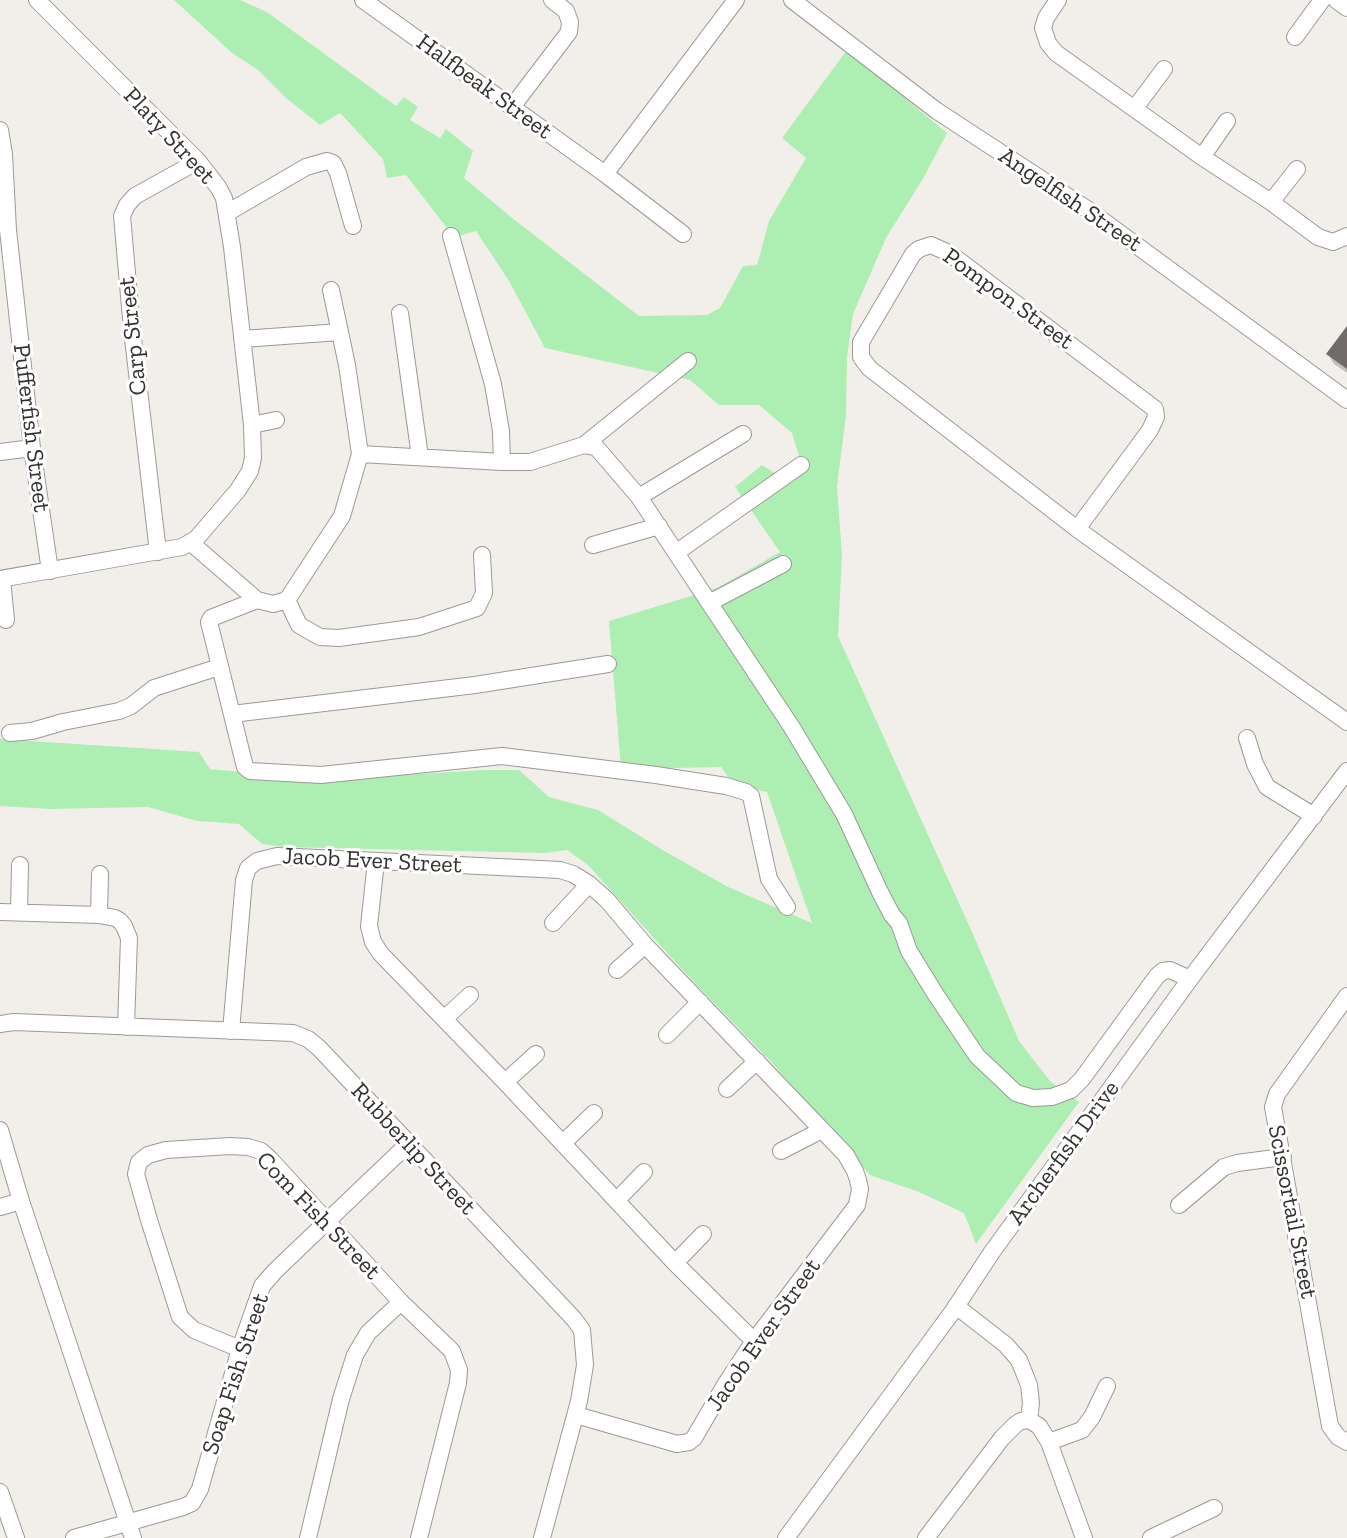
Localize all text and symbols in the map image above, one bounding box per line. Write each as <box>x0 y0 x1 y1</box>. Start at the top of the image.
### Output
street label: Halfbeak Street <box>411 28 557 146</box>
street label: Platy Street <box>117 82 221 190</box>
street label: Angelfish Street <box>993 142 1147 258</box>
street label: Pompon Street <box>937 242 1079 356</box>
street label: Carp Street <box>112 275 154 397</box>
street label: Pufferfish Street <box>6 342 56 514</box>
street label: Jacob Ever Street <box>282 842 462 880</box>
street label: Archerfish Drive <box>1002 1075 1126 1231</box>
street label: Rubberlip Street <box>344 1077 482 1221</box>
street label: Scissortail Street <box>1261 1123 1323 1301</box>
street label: Com Fish Street <box>250 1146 386 1286</box>
street label: Jacob Ever Street <box>701 1253 827 1417</box>
street label: Soap Fish Street <box>196 1290 276 1458</box>

